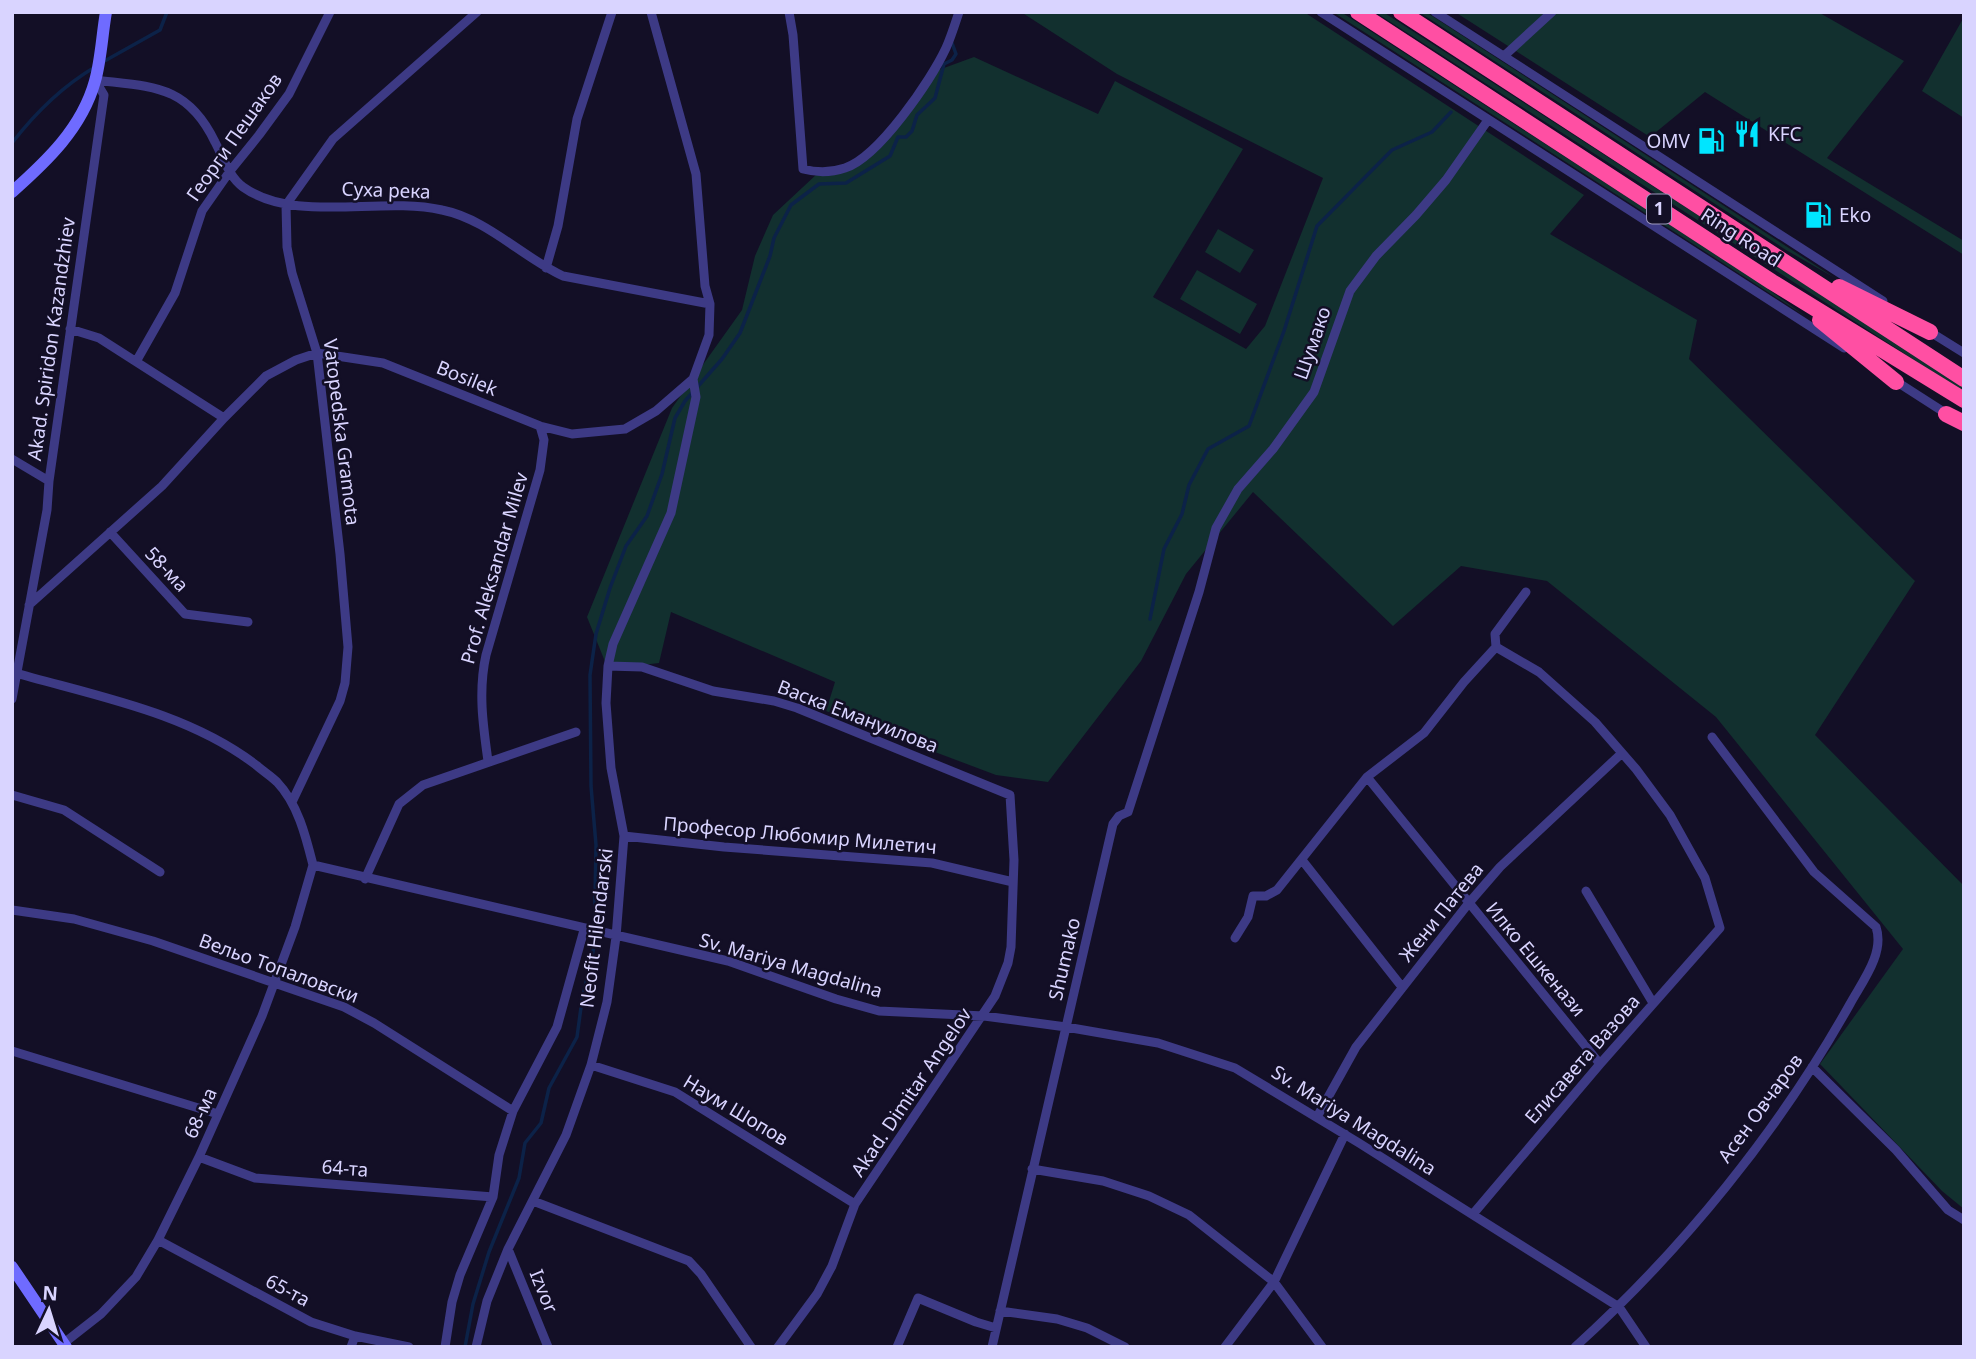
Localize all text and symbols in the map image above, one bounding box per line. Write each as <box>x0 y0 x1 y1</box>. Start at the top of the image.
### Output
street label: Георги Пешаков <box>180 68 288 206</box>
restaurant icon: KFC <box>1732 119 1762 149</box>
place label: KFC <box>1768 121 1802 147</box>
fuel station icon: OMV <box>1696 126 1726 156</box>
place label: OMV <box>1647 128 1691 154</box>
street label: Суха река <box>341 175 431 205</box>
road number: 1 <box>1647 194 1671 224</box>
fuel station icon: Eko <box>1803 200 1833 230</box>
street label: Ring Road <box>1696 201 1786 273</box>
place label: Eko <box>1839 202 1871 228</box>
street label: Akad. Spiridon Kazandzhiev <box>21 215 81 462</box>
street label: Шумако <box>1287 303 1337 383</box>
street label: Vatopedska Gramota <box>318 337 366 527</box>
street label: Bosilek <box>433 354 501 402</box>
street label: Prof. Aleksandar Milev <box>454 469 534 667</box>
street label: 58-ма <box>139 541 195 597</box>
street label: Васка Емануилова <box>774 673 942 759</box>
street label: Професор Любомир Милетич <box>662 810 938 860</box>
street label: Neofit Hilendarski <box>573 847 619 1009</box>
street label: Жени Патева <box>1393 857 1489 967</box>
street label: Илко Ешкенази <box>1480 896 1592 1022</box>
street label: Shumako <box>1042 915 1086 1003</box>
street label: Sv. Mariya Magdalina <box>696 926 886 1004</box>
street label: Вельо Топаловски <box>196 927 362 1009</box>
street label: Елисавета Вазова <box>1519 989 1645 1129</box>
street label: Akad. Dimitar Angelov <box>845 1002 977 1181</box>
street label: Асен Овчаров <box>1712 1048 1808 1168</box>
street label: Sv. Mariya Magdalina <box>1267 1059 1441 1181</box>
street label: Наум Шопов <box>679 1068 793 1152</box>
street label: 68-ма <box>177 1083 223 1143</box>
street label: 64-та <box>321 1153 369 1183</box>
street label: Izvor <box>524 1266 564 1317</box>
street label: 65-та <box>261 1268 315 1312</box>
north arrow <box>14 1275 84 1345</box>
text: N <box>42 1280 59 1307</box>

